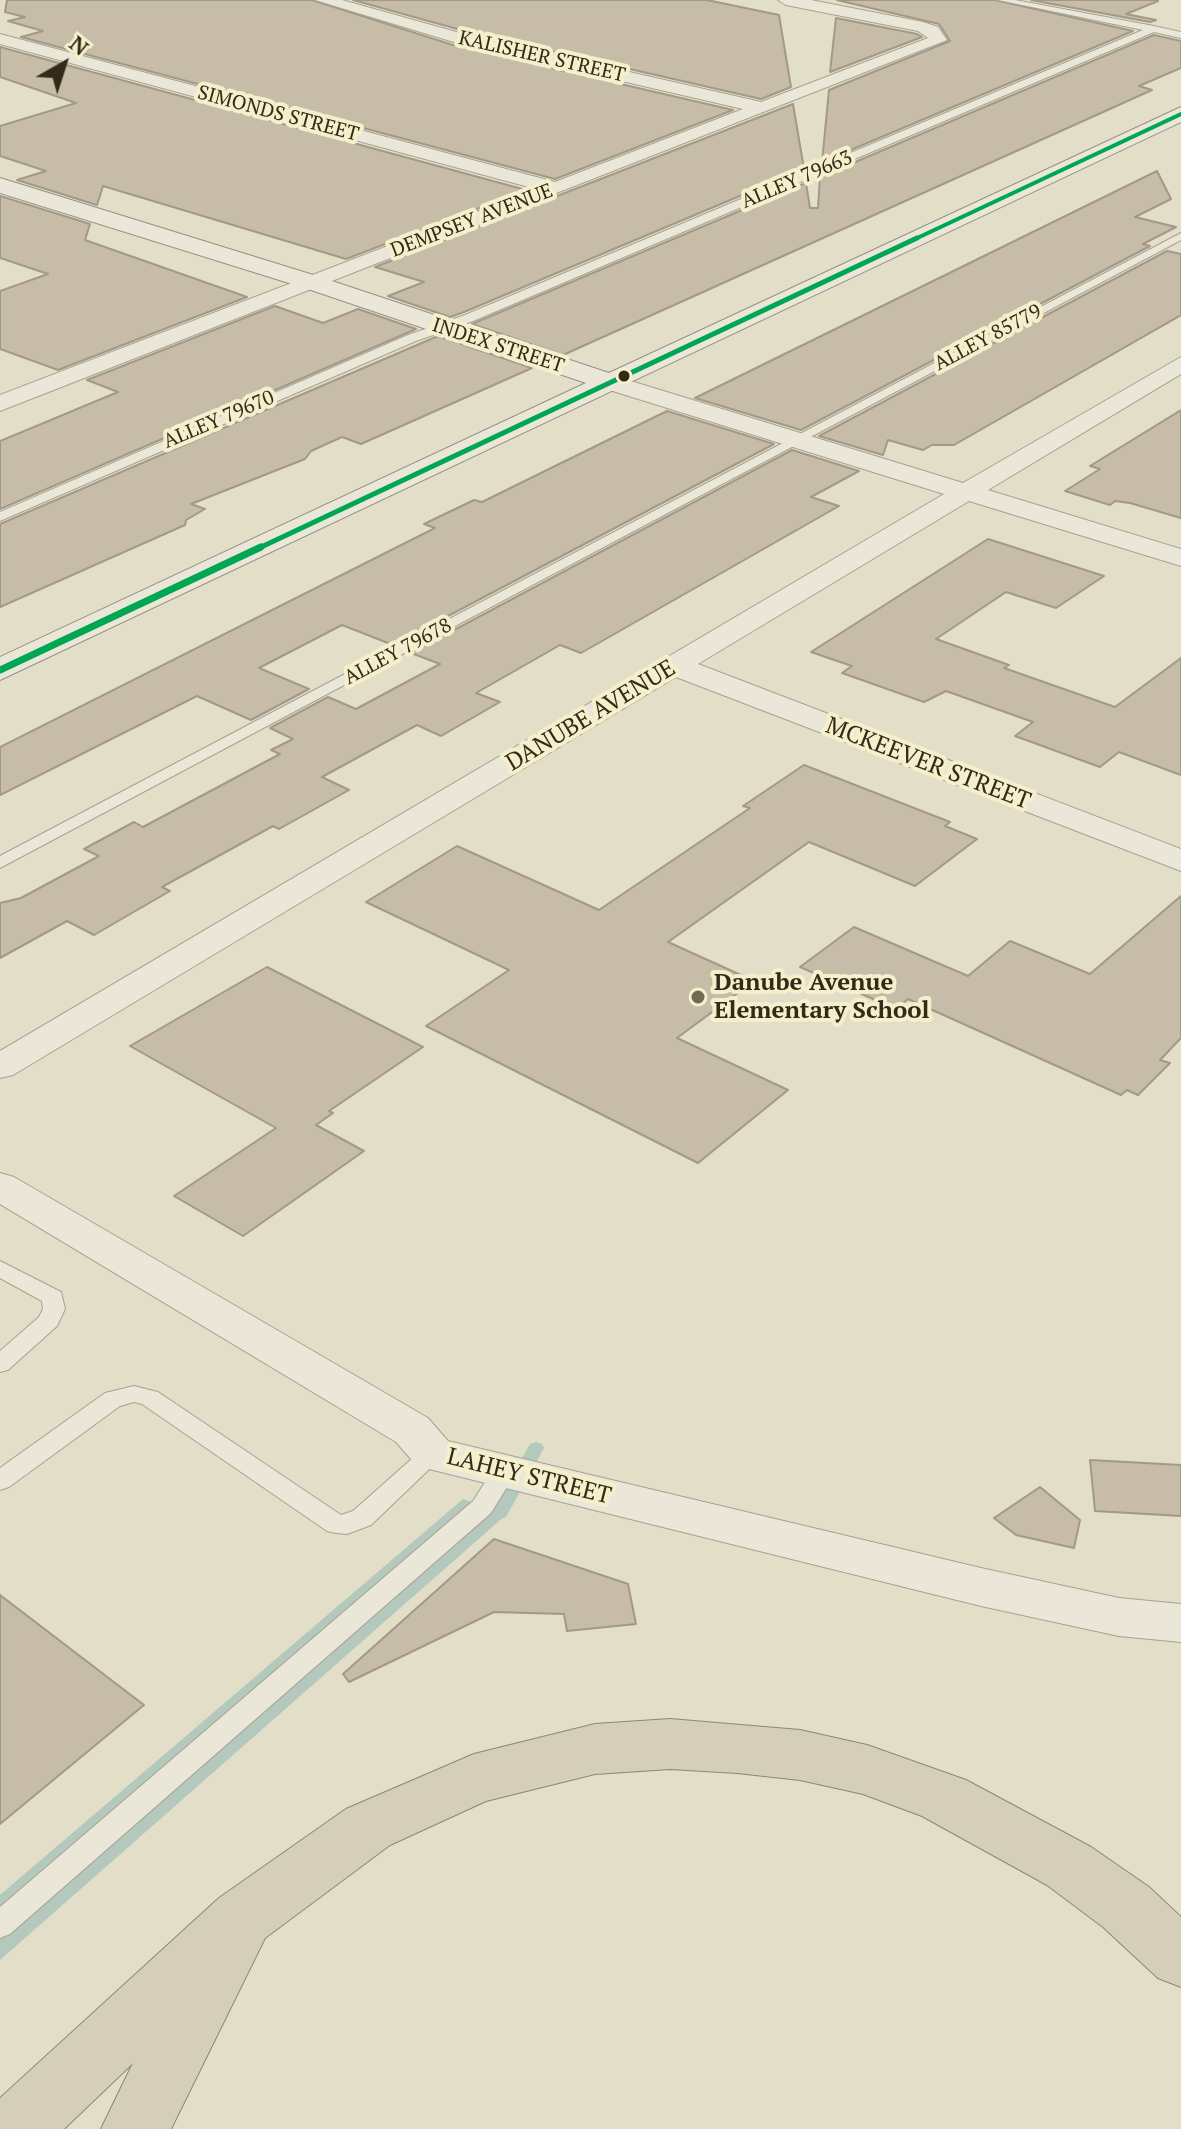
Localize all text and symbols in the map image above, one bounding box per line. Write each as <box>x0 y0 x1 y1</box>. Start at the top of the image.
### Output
north arrow <box>24 24 104 104</box>
street label: KALISHER STREET <box>456 26 628 88</box>
text: N <box>64 28 95 61</box>
street label: SIMONDS STREET <box>195 81 361 147</box>
street label: ALLEY 79663 <box>738 146 856 214</box>
street label: DEMPSEY AVENUE <box>388 179 556 263</box>
street label: ALLEY 85779 <box>930 300 1046 376</box>
street label: INDEX STREET <box>429 313 567 379</box>
unlabelled marker <box>616 368 632 384</box>
street label: ALLEY 79670 <box>160 386 278 454</box>
street label: ALLEY 79678 <box>340 614 456 690</box>
street label: DANUBE AVENUE <box>501 654 681 778</box>
street label: MCKEEVER STREET <box>822 712 1034 816</box>
place label: Danube Avenue Elementary School <box>714 969 929 1025</box>
marker: Danube Avenue Elementary School <box>689 988 707 1006</box>
street label: LAHEY STREET <box>444 1443 614 1511</box>

